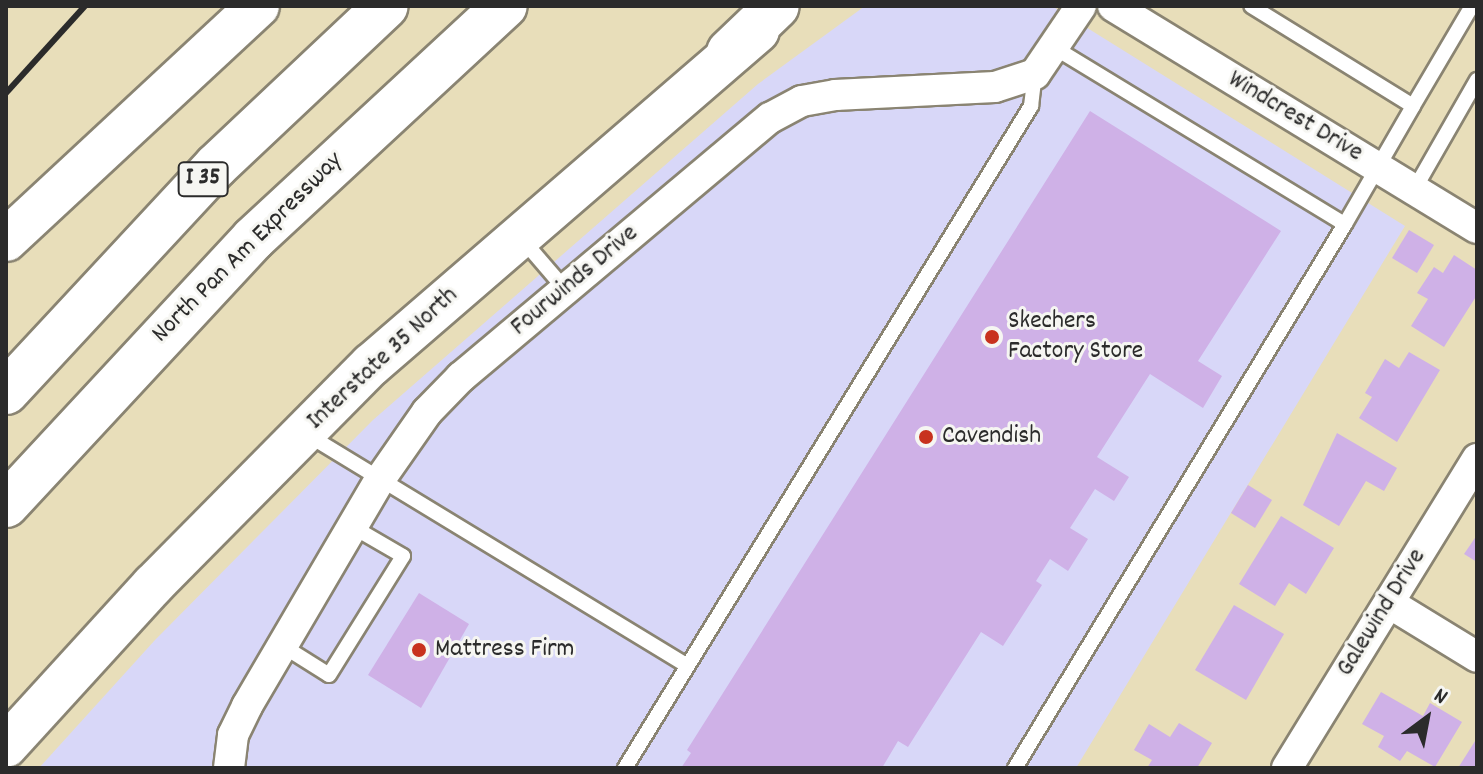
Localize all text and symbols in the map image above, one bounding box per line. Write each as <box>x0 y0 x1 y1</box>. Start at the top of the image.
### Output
street label: Windcrest Drive <box>1222 64 1368 170</box>
street label: North Pan Am Expressway <box>146 146 350 350</box>
road number: I 35 <box>177 159 229 199</box>
street label: Fourwinds Drive <box>505 219 645 343</box>
street label: Interstate 35 North <box>301 281 465 437</box>
place label: Skechers Factory Store <box>1008 306 1143 368</box>
marker: Skechers Factory Store <box>983 328 1001 346</box>
place label: Cavendish <box>942 421 1041 453</box>
marker: Cavendish <box>917 428 935 446</box>
street label: Galewind Drive <box>1330 543 1434 683</box>
place label: Mattress Firm <box>435 634 574 666</box>
marker: Mattress Firm <box>410 641 428 659</box>
north arrow <box>1387 678 1467 758</box>
text: N <box>1427 681 1453 713</box>

